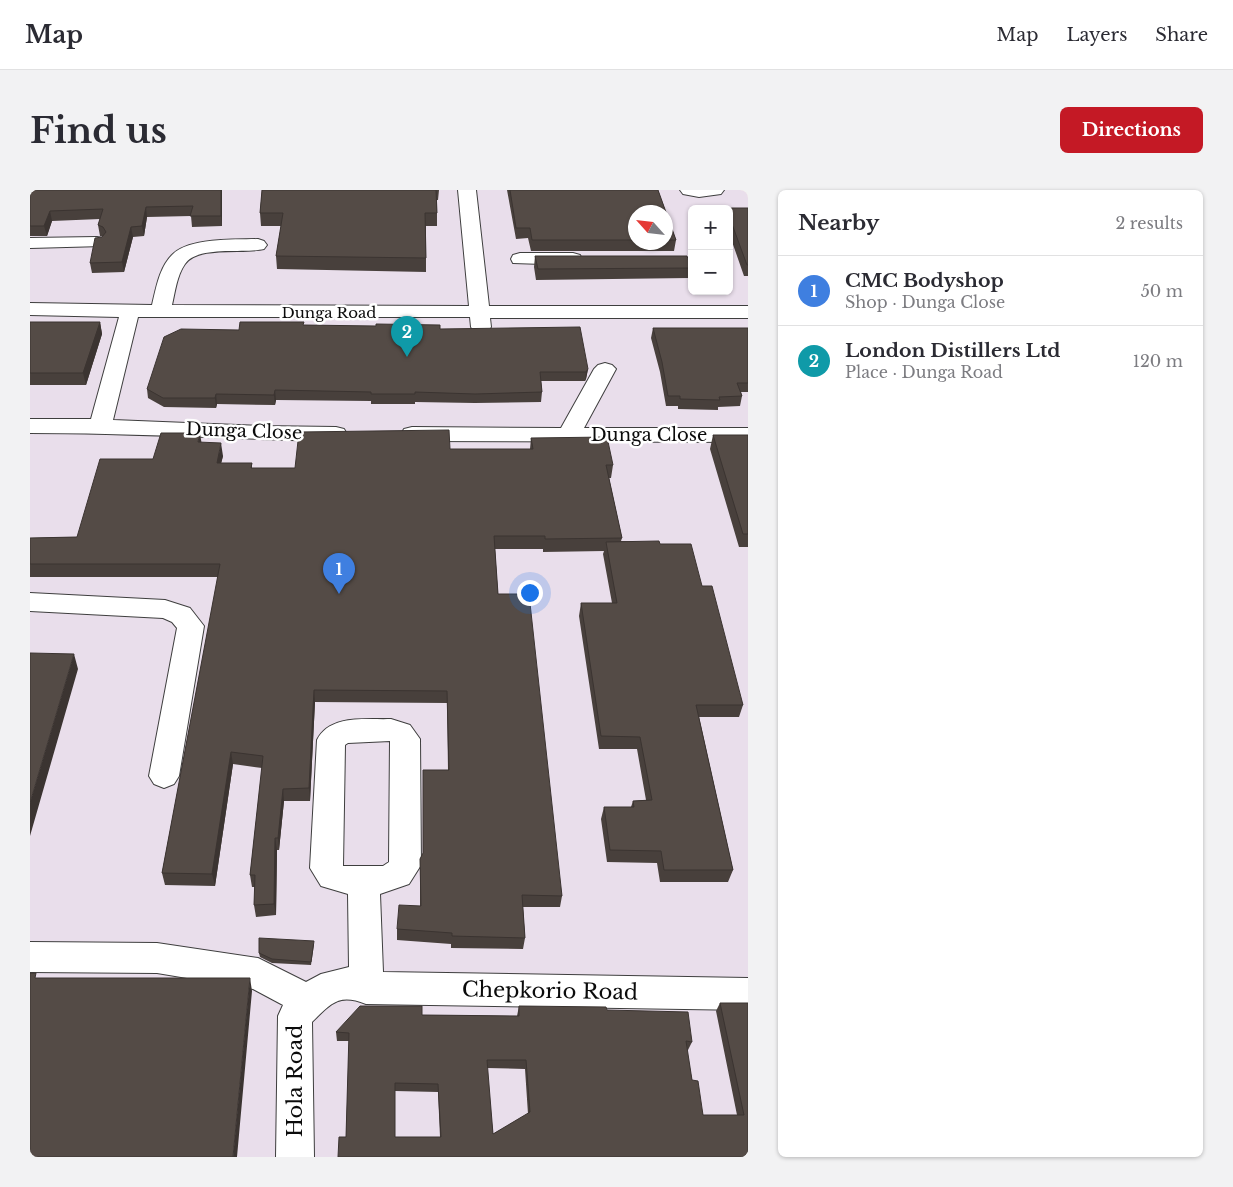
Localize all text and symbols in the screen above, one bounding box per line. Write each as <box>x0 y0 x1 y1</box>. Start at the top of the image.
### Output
text: Map <box>25 20 83 49</box>
text: Map <box>997 24 1038 46</box>
text: Layers <box>1066 24 1127 46</box>
text: Share <box>1155 24 1208 46</box>
button: Directions <box>1060 107 1203 153</box>
text: Find us <box>30 109 167 152</box>
north arrow <box>628 205 673 250</box>
map controls <box>688 205 733 295</box>
button: + <box>688 205 733 250</box>
text: Nearby <box>798 210 879 236</box>
text: 2 results <box>1115 213 1183 233</box>
button: − <box>688 250 733 295</box>
text: CMC Bodyshop <box>845 269 1004 292</box>
text: 1 <box>811 281 817 301</box>
text: 50 m <box>1141 281 1183 301</box>
text: Shop · Dunga Close <box>845 292 1005 312</box>
street label: Dunga Road <box>282 303 377 322</box>
pin: 2 <box>391 316 423 357</box>
text: London Distillers Ltd <box>845 339 1060 362</box>
text: 2 <box>809 351 819 371</box>
text: 120 m <box>1133 351 1183 371</box>
text: Place · Dunga Road <box>845 362 1003 382</box>
street label: Dunga Close <box>185 418 303 444</box>
street label: Dunga Close <box>591 424 707 446</box>
pin: 1 <box>323 553 355 594</box>
your location <box>517 580 543 606</box>
street label: Chepkorio Road <box>462 976 638 1006</box>
street label: Hola Road <box>282 1025 308 1137</box>

